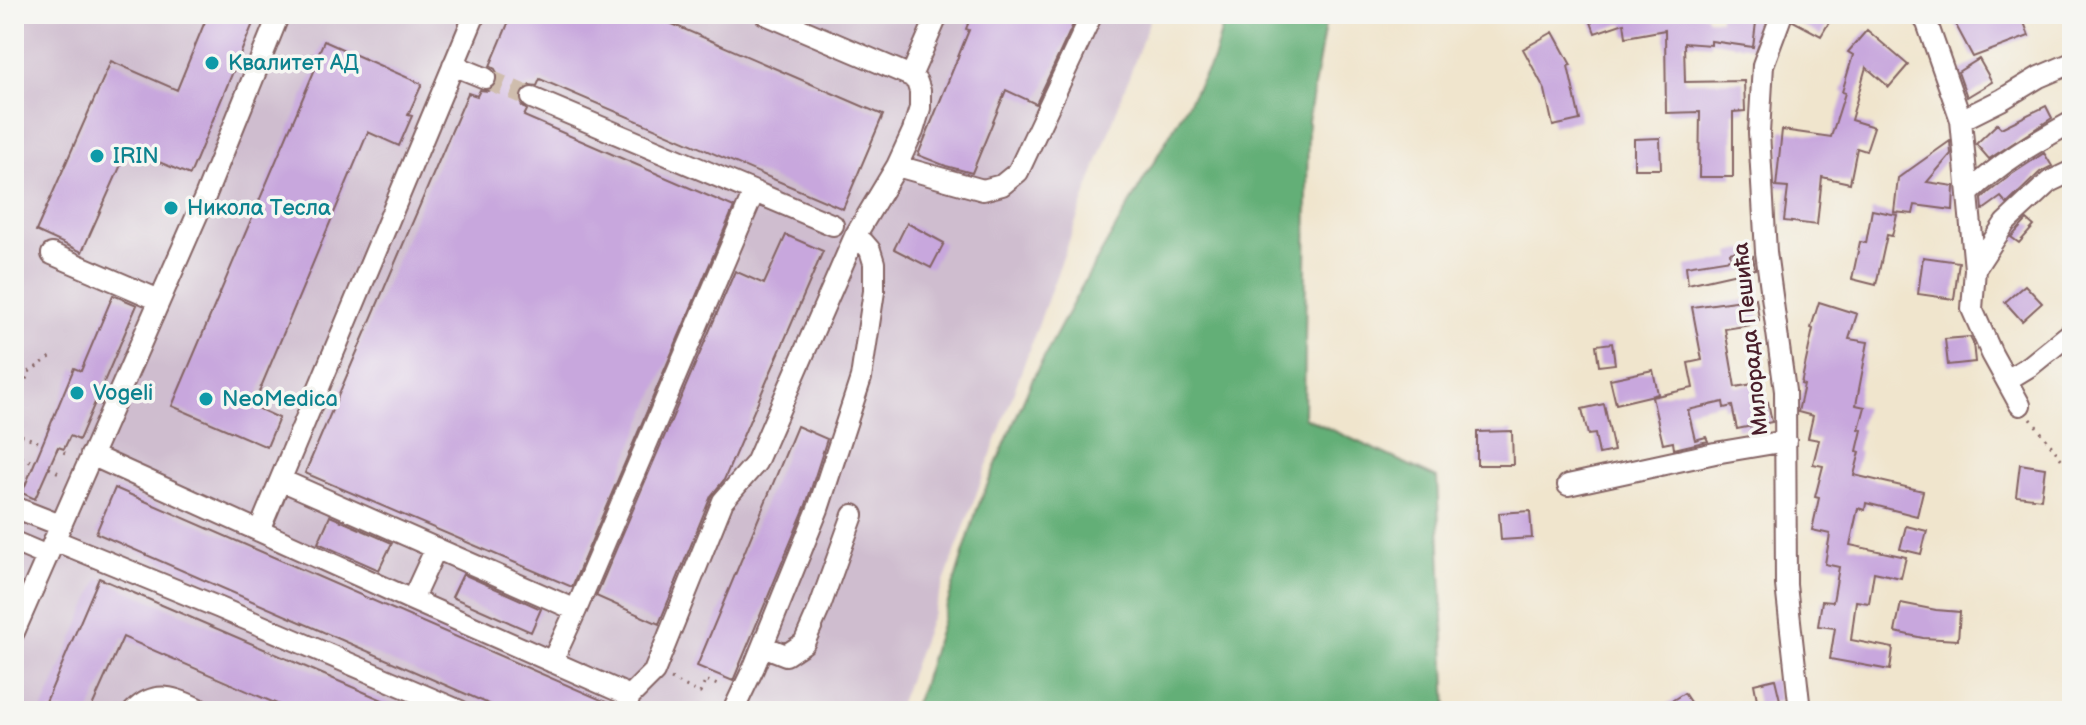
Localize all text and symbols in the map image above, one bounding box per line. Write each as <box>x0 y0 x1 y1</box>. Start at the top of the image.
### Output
place label: Квалитет АД <box>228 50 359 77</box>
marker: Квалитет АД <box>203 54 221 72</box>
place label: IRIN <box>113 143 159 170</box>
marker: IRIN <box>88 147 106 165</box>
place label: Никола Тесла <box>187 195 331 222</box>
marker: Никола Тесла <box>162 199 180 217</box>
street label: Милорада Пешића <box>1727 241 1775 437</box>
place label: Vogeli <box>93 380 153 407</box>
marker: Vogeli <box>68 384 86 402</box>
place label: NeoMedica <box>222 386 338 413</box>
marker: NeoMedica <box>197 390 215 408</box>

